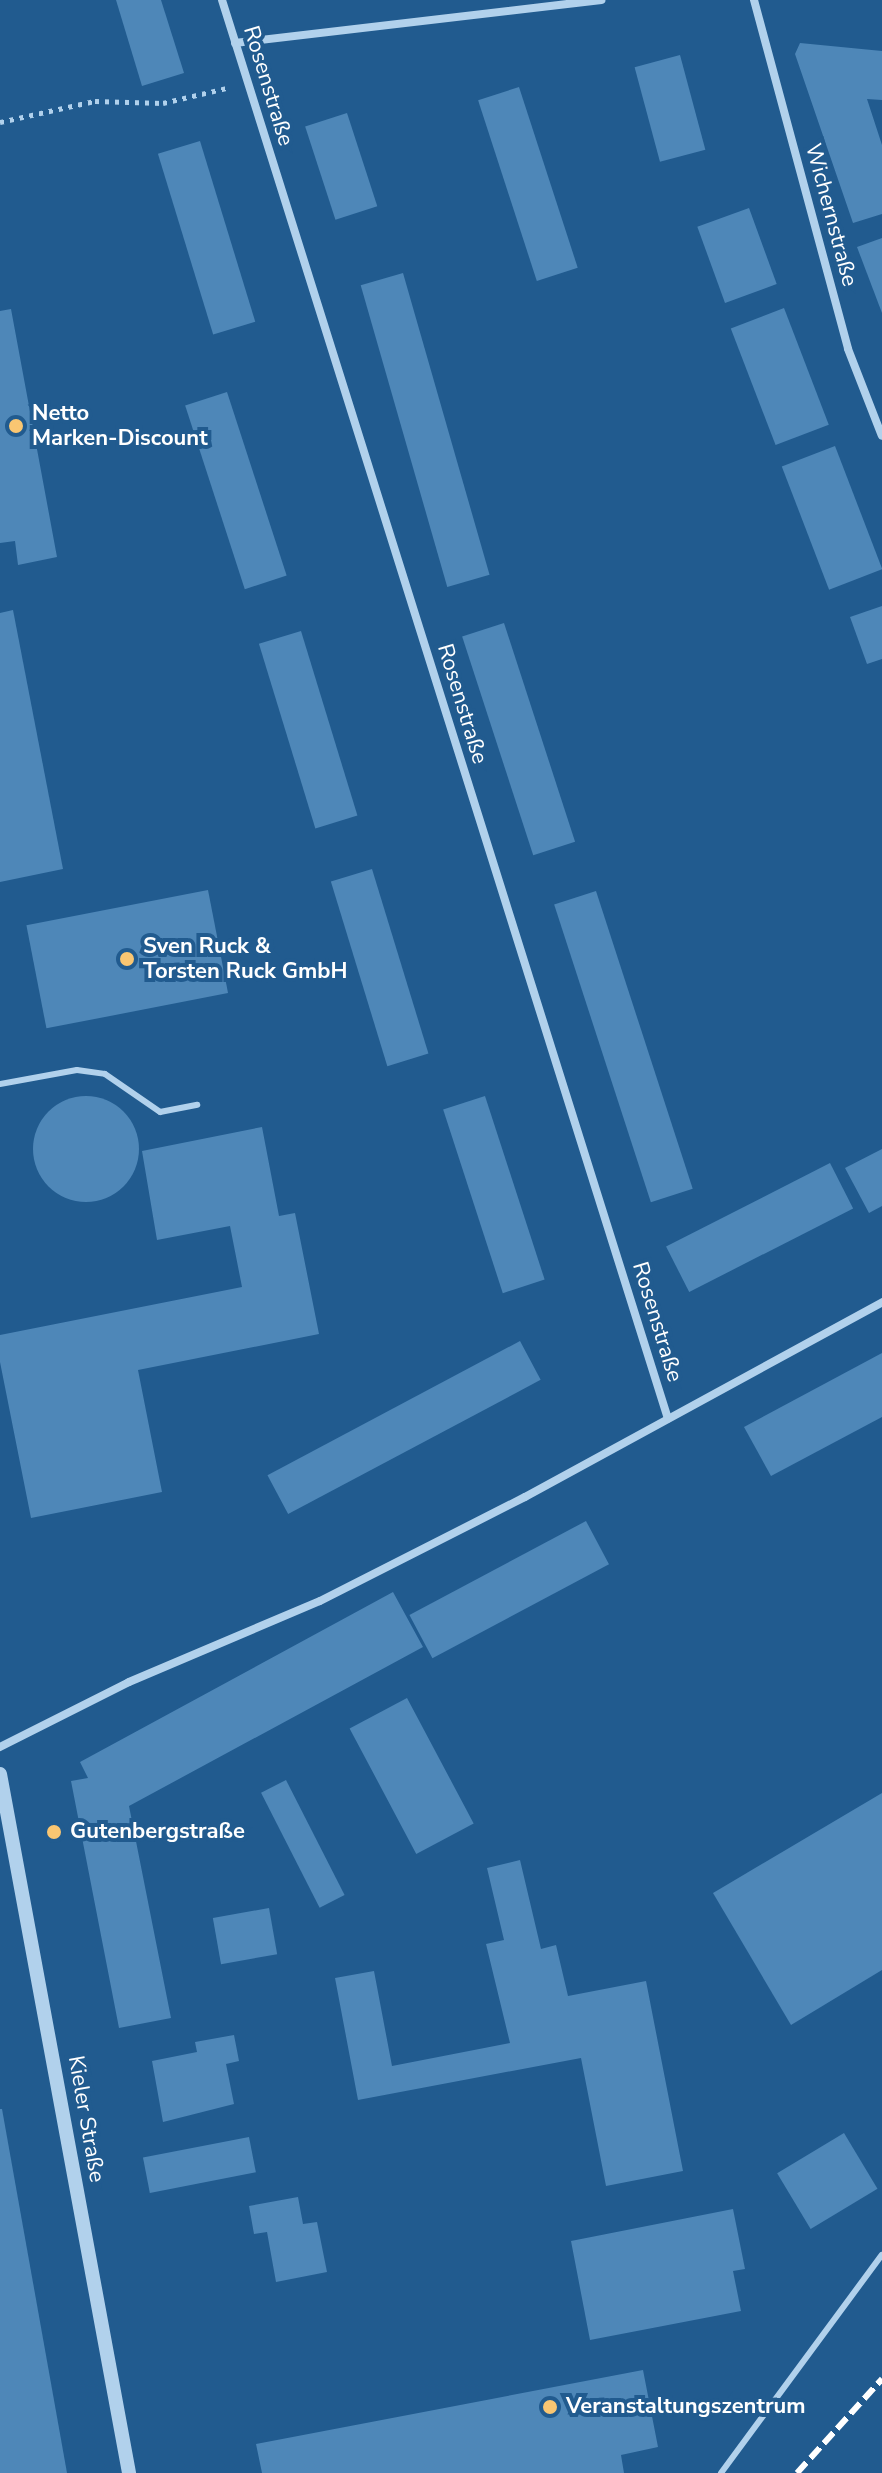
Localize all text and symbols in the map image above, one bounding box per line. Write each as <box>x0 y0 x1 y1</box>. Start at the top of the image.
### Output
street label: Rosenstraße <box>237 23 299 149</box>
street label: Wichernstraße <box>799 141 863 289</box>
place label: Netto Marken-Discount <box>32 400 208 452</box>
marker: Netto Marken-Discount <box>7 417 25 435</box>
street label: Rosenstraße <box>431 641 493 767</box>
place label: Sven Ruck & Torsten Ruck GmbH <box>143 933 347 984</box>
marker: Sven Ruck & Torsten Ruck GmbH <box>118 950 136 968</box>
street label: Rosenstraße <box>626 1259 688 1385</box>
place label: Gutenbergstraße <box>70 1819 245 1845</box>
marker: Gutenbergstraße <box>45 1823 63 1841</box>
street label: Kieler Straße <box>62 2054 110 2184</box>
place label: Veranstaltungszentrum <box>566 2394 806 2420</box>
marker: Veranstaltungszentrum <box>541 2398 559 2416</box>

